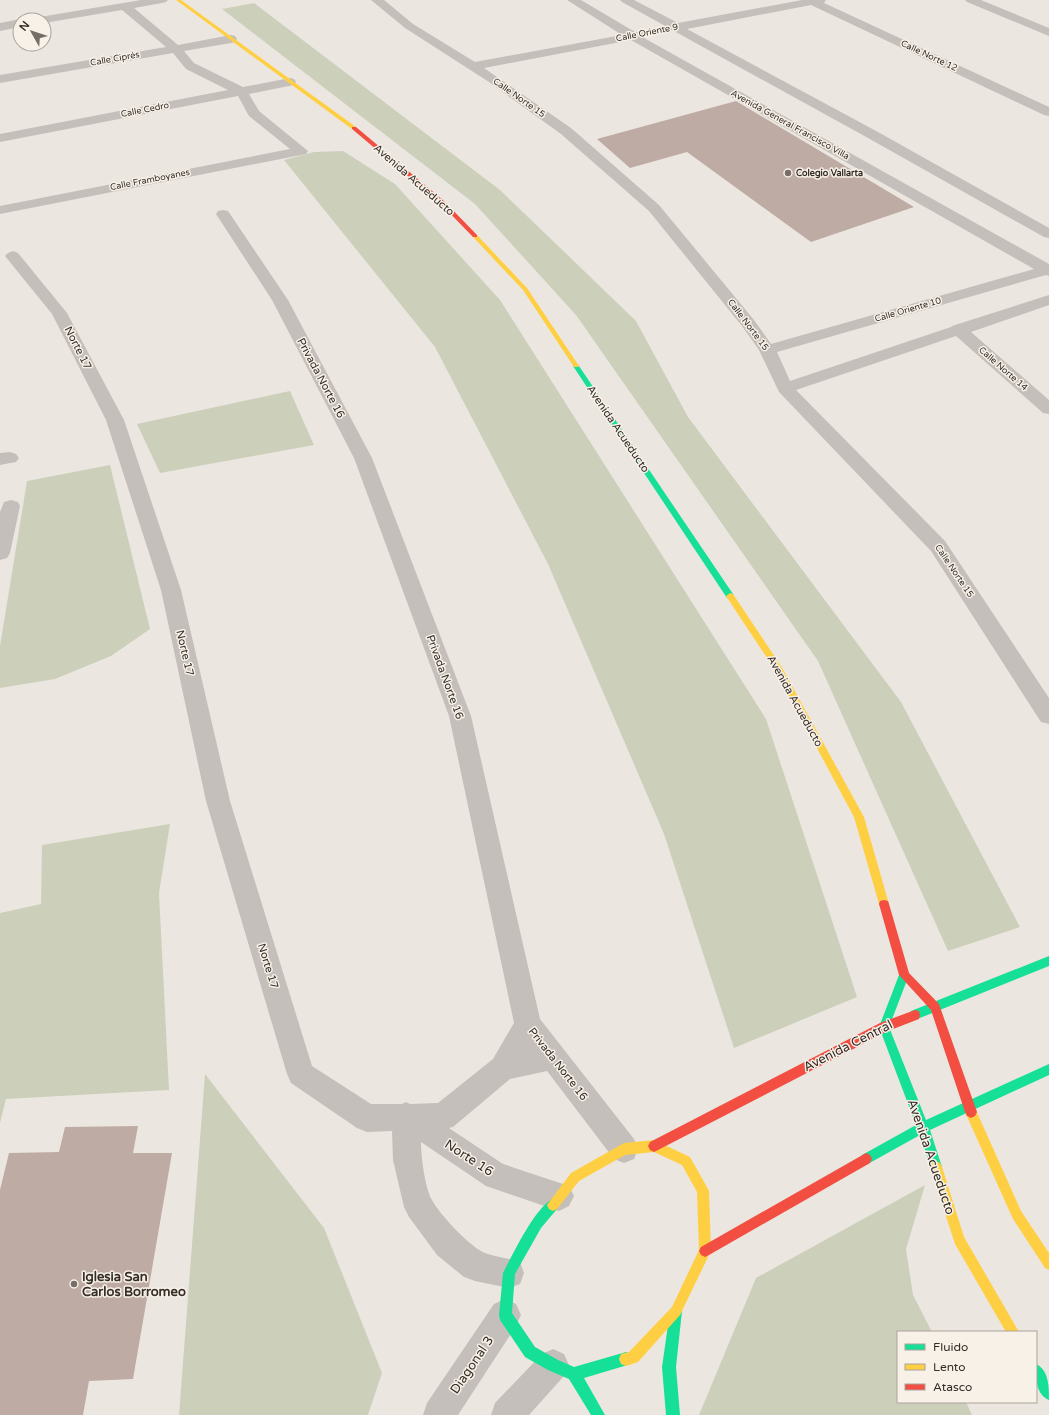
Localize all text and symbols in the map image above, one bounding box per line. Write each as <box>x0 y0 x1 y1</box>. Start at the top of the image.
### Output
north arrow <box>12 12 52 52</box>
text: N <box>17 18 32 34</box>
street label: Calle Oriente 9 <box>615 22 679 44</box>
street label: Calle Norte 12 <box>899 38 959 74</box>
street label: Calle Ciprés <box>89 49 141 69</box>
street label: Calle Norte 15 <box>491 76 548 120</box>
street label: Avenida General Francisco Villa <box>729 88 851 162</box>
street label: Calle Cedro <box>120 100 171 120</box>
street label: Avenida Acueducto <box>371 142 457 219</box>
street label: Calle Framboyanes <box>109 167 191 193</box>
marker: Colegio Vallarta <box>783 168 793 178</box>
place label: Colegio Vallarta <box>796 168 863 179</box>
street label: Calle Oriente 10 <box>873 295 943 325</box>
street label: Calle Norte 15 <box>725 297 771 353</box>
street label: Norte 17 <box>62 324 94 372</box>
street label: Privada Norte 16 <box>294 336 348 420</box>
street label: Calle Norte 14 <box>976 345 1030 394</box>
street label: Avenida Acueducto <box>584 383 652 475</box>
street label: Calle Norte 15 <box>932 542 976 600</box>
street label: Norte 17 <box>173 629 197 677</box>
street label: Privada Norte 16 <box>424 633 466 721</box>
street label: Avenida Acueducto <box>764 653 826 749</box>
street label: Norte 17 <box>255 942 281 990</box>
street label: Avenida Central <box>801 1017 895 1075</box>
street label: Privada Norte 16 <box>526 1025 591 1103</box>
street label: Avenida Acueducto <box>904 1097 958 1217</box>
street label: Norte 16 <box>442 1136 496 1180</box>
place label: Iglesia San Carlos Borromeo <box>82 1269 186 1300</box>
marker: Iglesia San Carlos Borromeo <box>69 1279 79 1289</box>
legend <box>897 1331 1037 1403</box>
street label: Diagonal 3 <box>447 1333 497 1397</box>
text: Fluido <box>933 1340 968 1354</box>
text: Lento <box>933 1360 966 1374</box>
text: Atasco <box>933 1380 972 1394</box>

